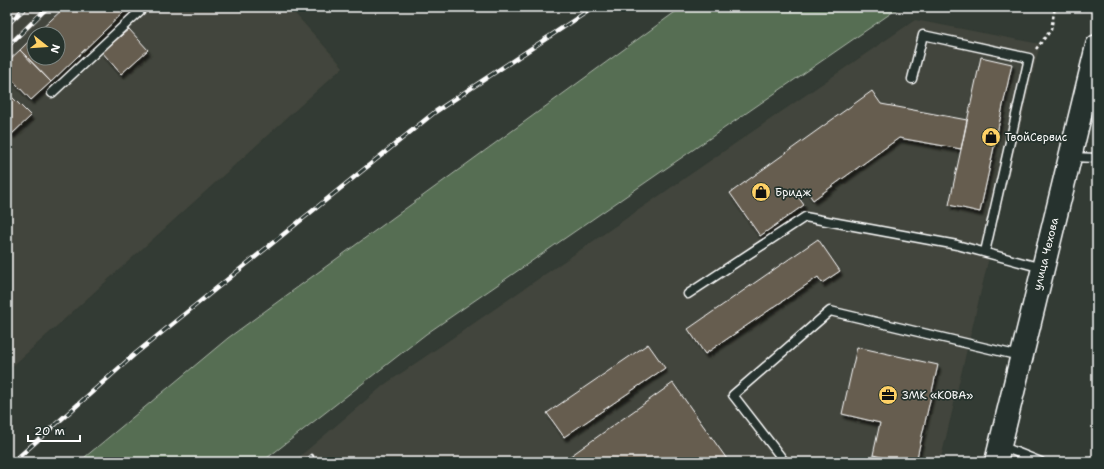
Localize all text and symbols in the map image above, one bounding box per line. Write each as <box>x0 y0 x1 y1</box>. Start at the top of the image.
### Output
north arrow <box>26 26 66 66</box>
text: N <box>47 42 64 55</box>
shop icon: ТвойСервис <box>980 126 1002 148</box>
place label: ТвойСервис <box>1005 130 1068 145</box>
shop icon: Бридж <box>750 181 772 203</box>
place label: Бридж <box>775 185 812 200</box>
street label: улица Чехова <box>1030 216 1062 292</box>
office icon: ЗМК «КОВА» <box>877 384 899 406</box>
place label: ЗМК «КОВА» <box>902 388 973 403</box>
scale bar <box>28 417 80 443</box>
text: 20 m <box>34 423 65 439</box>

